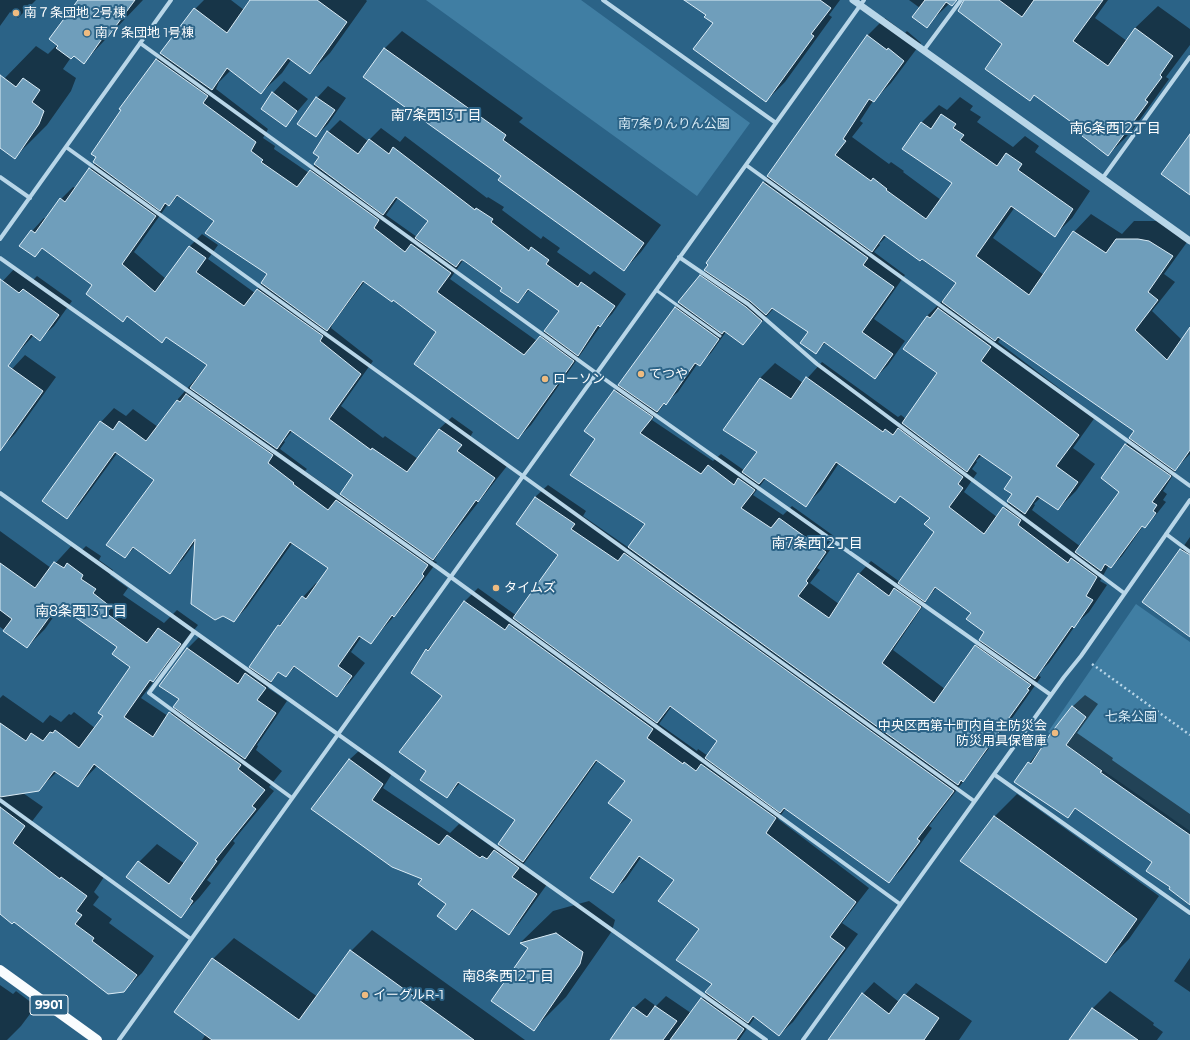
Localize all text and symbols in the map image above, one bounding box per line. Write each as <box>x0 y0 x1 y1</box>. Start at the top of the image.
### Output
place label: 南７条団地 2号棟 <box>24 5 126 21</box>
marker: 南７条団地 2号棟 <box>11 8 21 18</box>
place label: 南７条団地 1号棟 <box>95 25 194 41</box>
marker: 南７条団地 1号棟 <box>82 28 92 38</box>
district label: 南7条西13丁目 <box>390 108 482 124</box>
park label: 南7条りんりん公園 <box>618 116 730 132</box>
district label: 南6条西12丁目 <box>1069 121 1161 137</box>
place label: てつや <box>649 366 688 382</box>
marker: てつや <box>636 369 646 379</box>
place label: ローソン <box>553 371 605 387</box>
marker: ローソン <box>540 374 550 384</box>
district label: 南7条西12丁目 <box>771 536 863 552</box>
place label: タイムズ <box>504 580 556 596</box>
marker: タイムズ <box>491 583 501 593</box>
district label: 南8条西13丁目 <box>35 604 127 620</box>
park label: 七条公園 <box>1105 709 1157 725</box>
place label: 中央区西第十町内自主防災会 防災用具保管庫 <box>878 718 1047 749</box>
marker: 中央区西第十町内自主防災会 防災用具保管庫 <box>1050 728 1060 738</box>
district label: 南8条西12丁目 <box>462 969 554 985</box>
place label: イーグルR-1 <box>373 987 444 1003</box>
marker: イーグルR-1 <box>360 990 370 1000</box>
road number: 9901 <box>30 995 68 1015</box>

